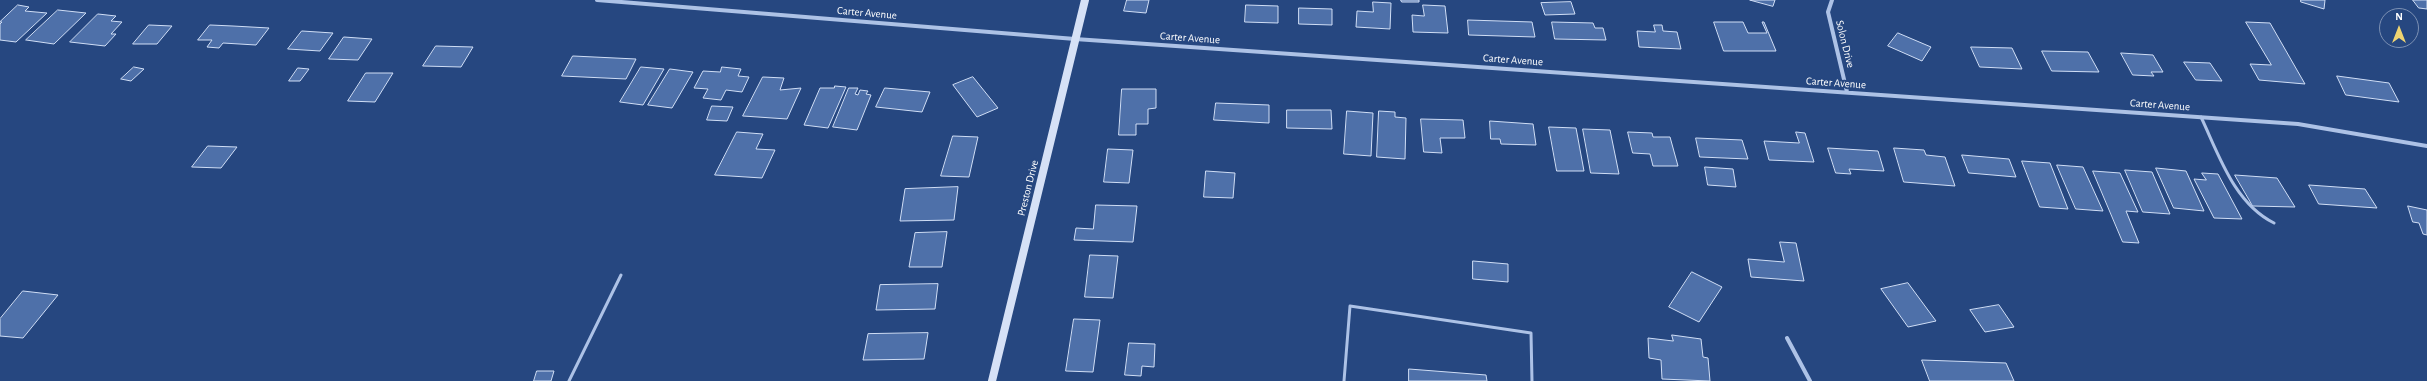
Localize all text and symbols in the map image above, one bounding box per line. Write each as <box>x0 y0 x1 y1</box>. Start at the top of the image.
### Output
street label: Carter Avenue <box>836 4 898 22</box>
north arrow <box>2379 8 2419 48</box>
text: N <box>2395 11 2403 22</box>
street label: Solon Drive <box>1833 19 1857 69</box>
street label: Carter Avenue <box>1160 29 1220 47</box>
street label: Carter Avenue <box>1483 51 1543 69</box>
street label: Carter Avenue <box>1806 74 1866 92</box>
street label: Carter Avenue <box>2130 96 2190 114</box>
street label: Preston Drive <box>1015 159 1041 217</box>

